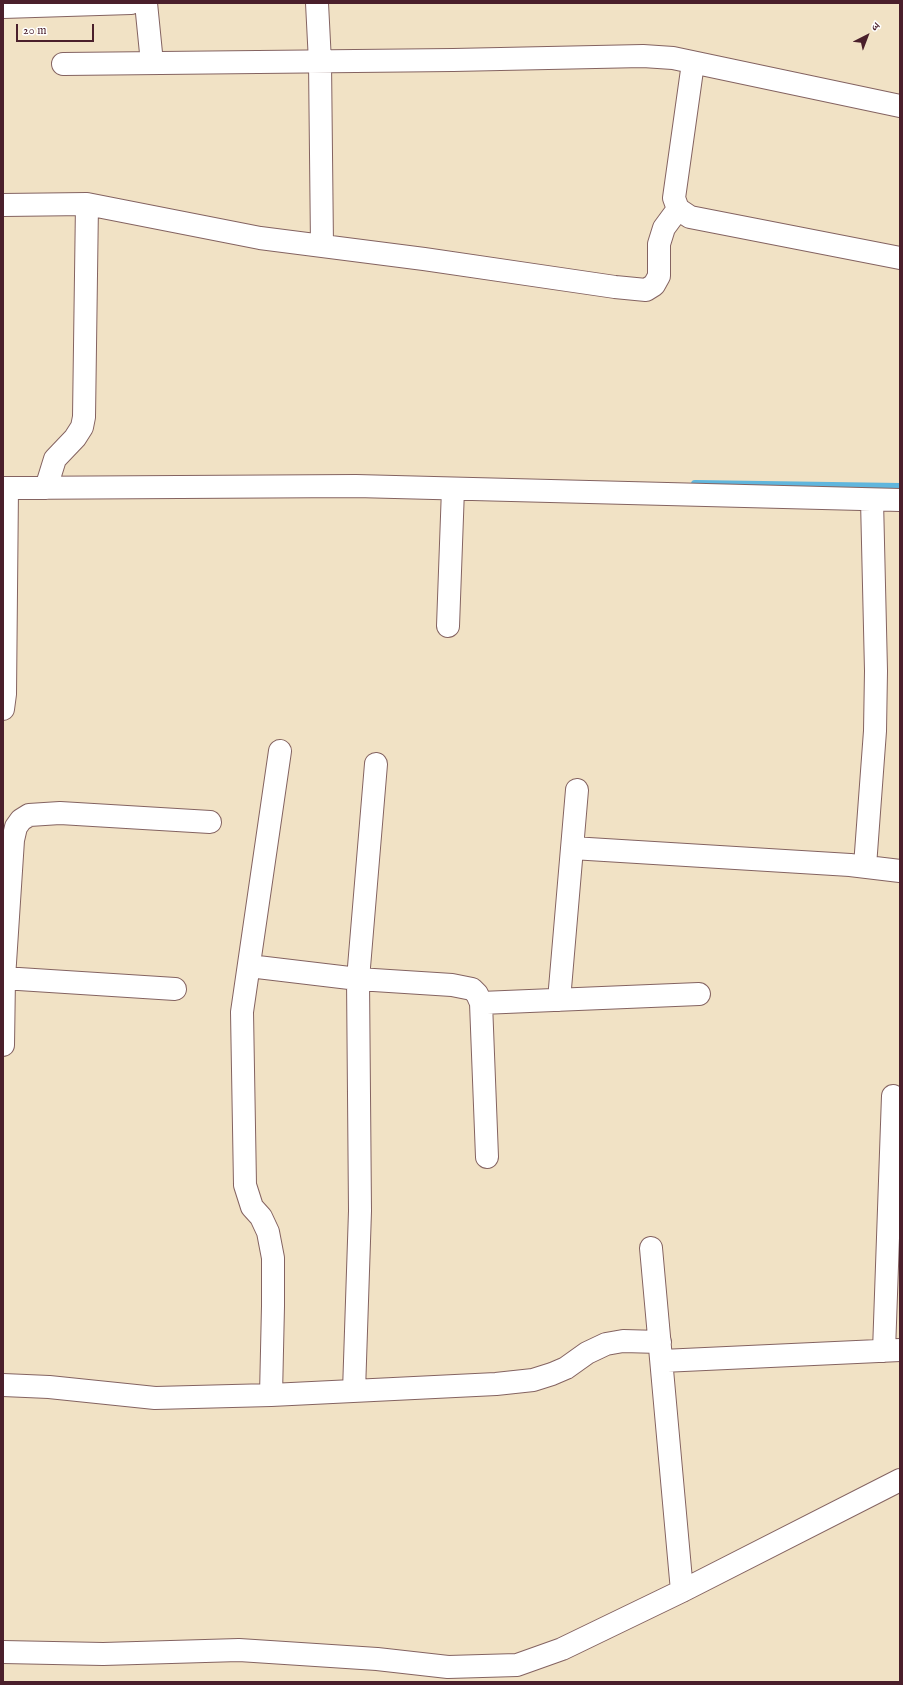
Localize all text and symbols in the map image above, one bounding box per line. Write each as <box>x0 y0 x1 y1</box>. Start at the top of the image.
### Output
scale bar <box>18 16 96 42</box>
north arrow <box>847 16 887 56</box>
text: उ <box>868 20 882 34</box>
text: 20 m <box>23 23 46 38</box>

